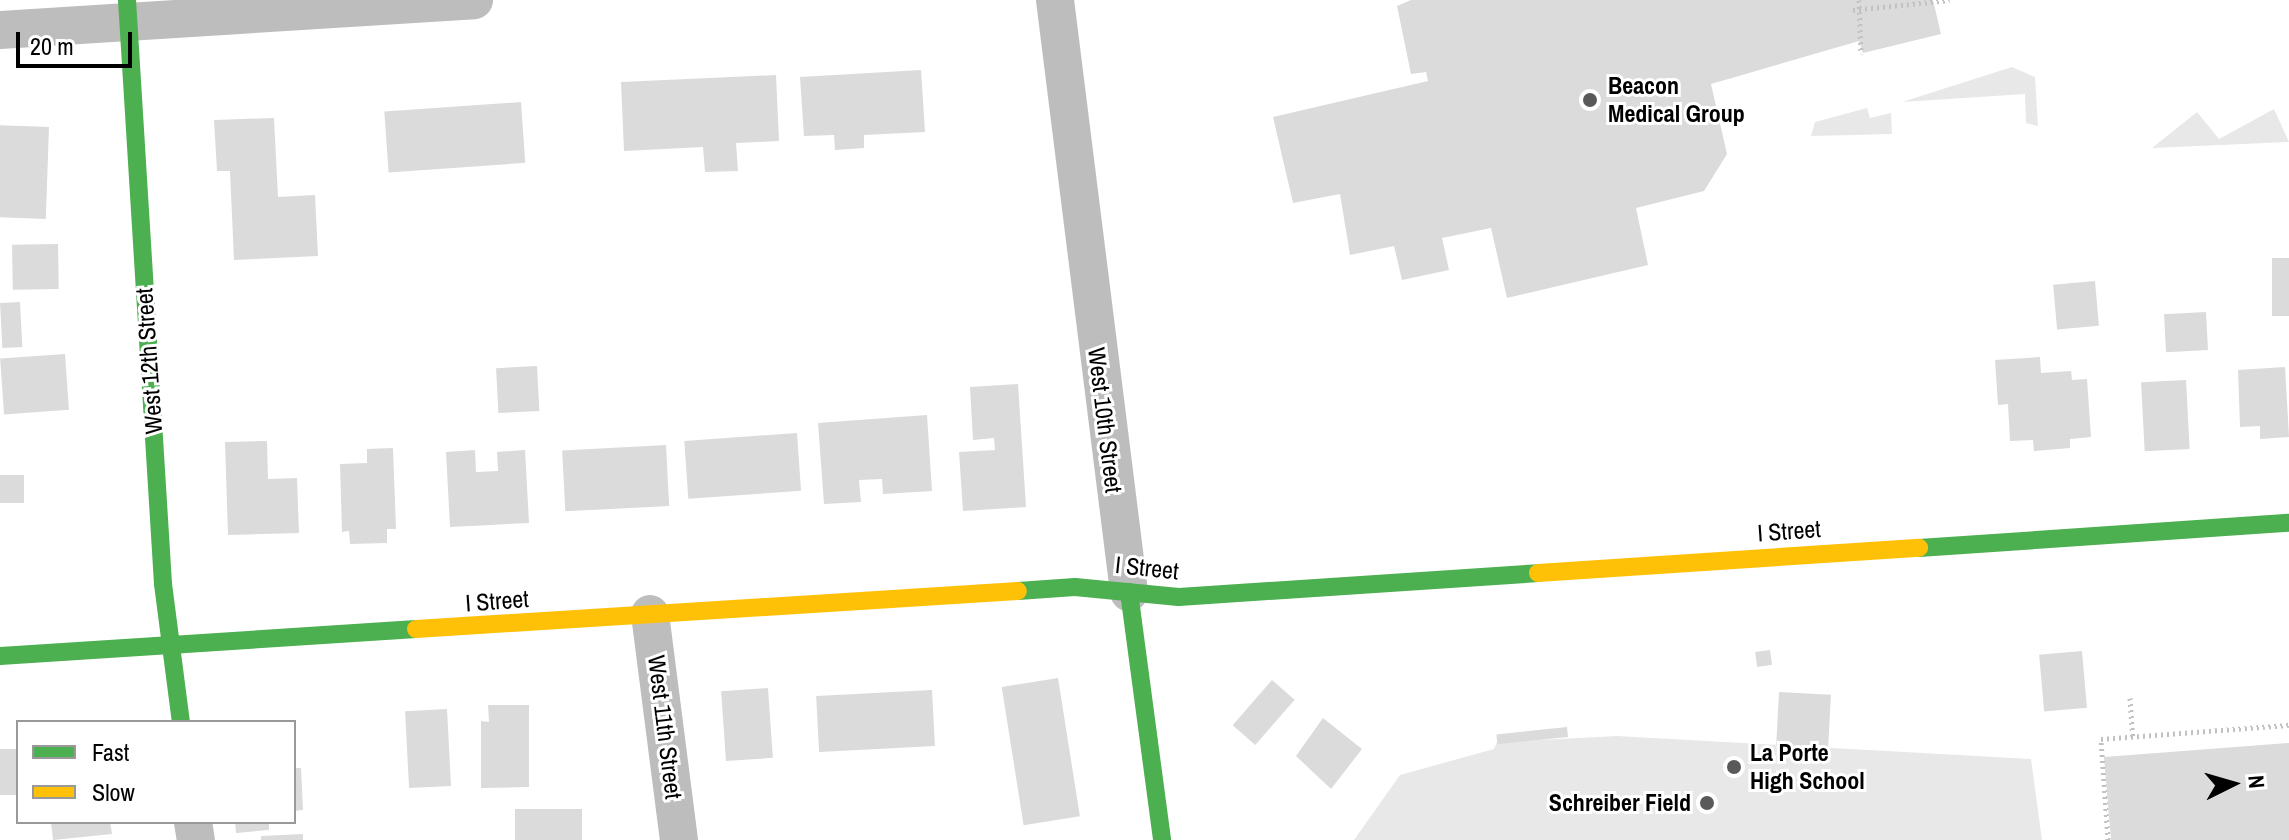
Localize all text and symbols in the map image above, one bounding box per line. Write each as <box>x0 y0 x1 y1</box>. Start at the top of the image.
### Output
scale bar <box>20 16 136 66</box>
text: 20 m <box>30 30 74 62</box>
place label: Beacon Medical Group <box>1608 72 1745 128</box>
marker: Beacon Medical Group <box>1579 89 1601 111</box>
street label: West 12th Street <box>130 287 168 435</box>
street label: West 10th Street <box>1082 346 1128 494</box>
street label: I Street <box>1756 514 1822 548</box>
street label: I Street <box>1114 550 1180 586</box>
street label: I Street <box>464 584 530 618</box>
street label: West 11th Street <box>642 653 688 801</box>
legend <box>16 720 296 824</box>
text: Fast <box>92 736 129 768</box>
place label: La Porte High School <box>1750 739 1865 795</box>
north arrow <box>2193 744 2273 824</box>
marker: La Porte High School <box>1725 758 1743 776</box>
text: N <box>2241 774 2272 790</box>
text: Slow <box>92 776 135 808</box>
place label: Schreiber Field <box>1549 789 1691 817</box>
marker: Schreiber Field <box>1698 794 1716 812</box>

